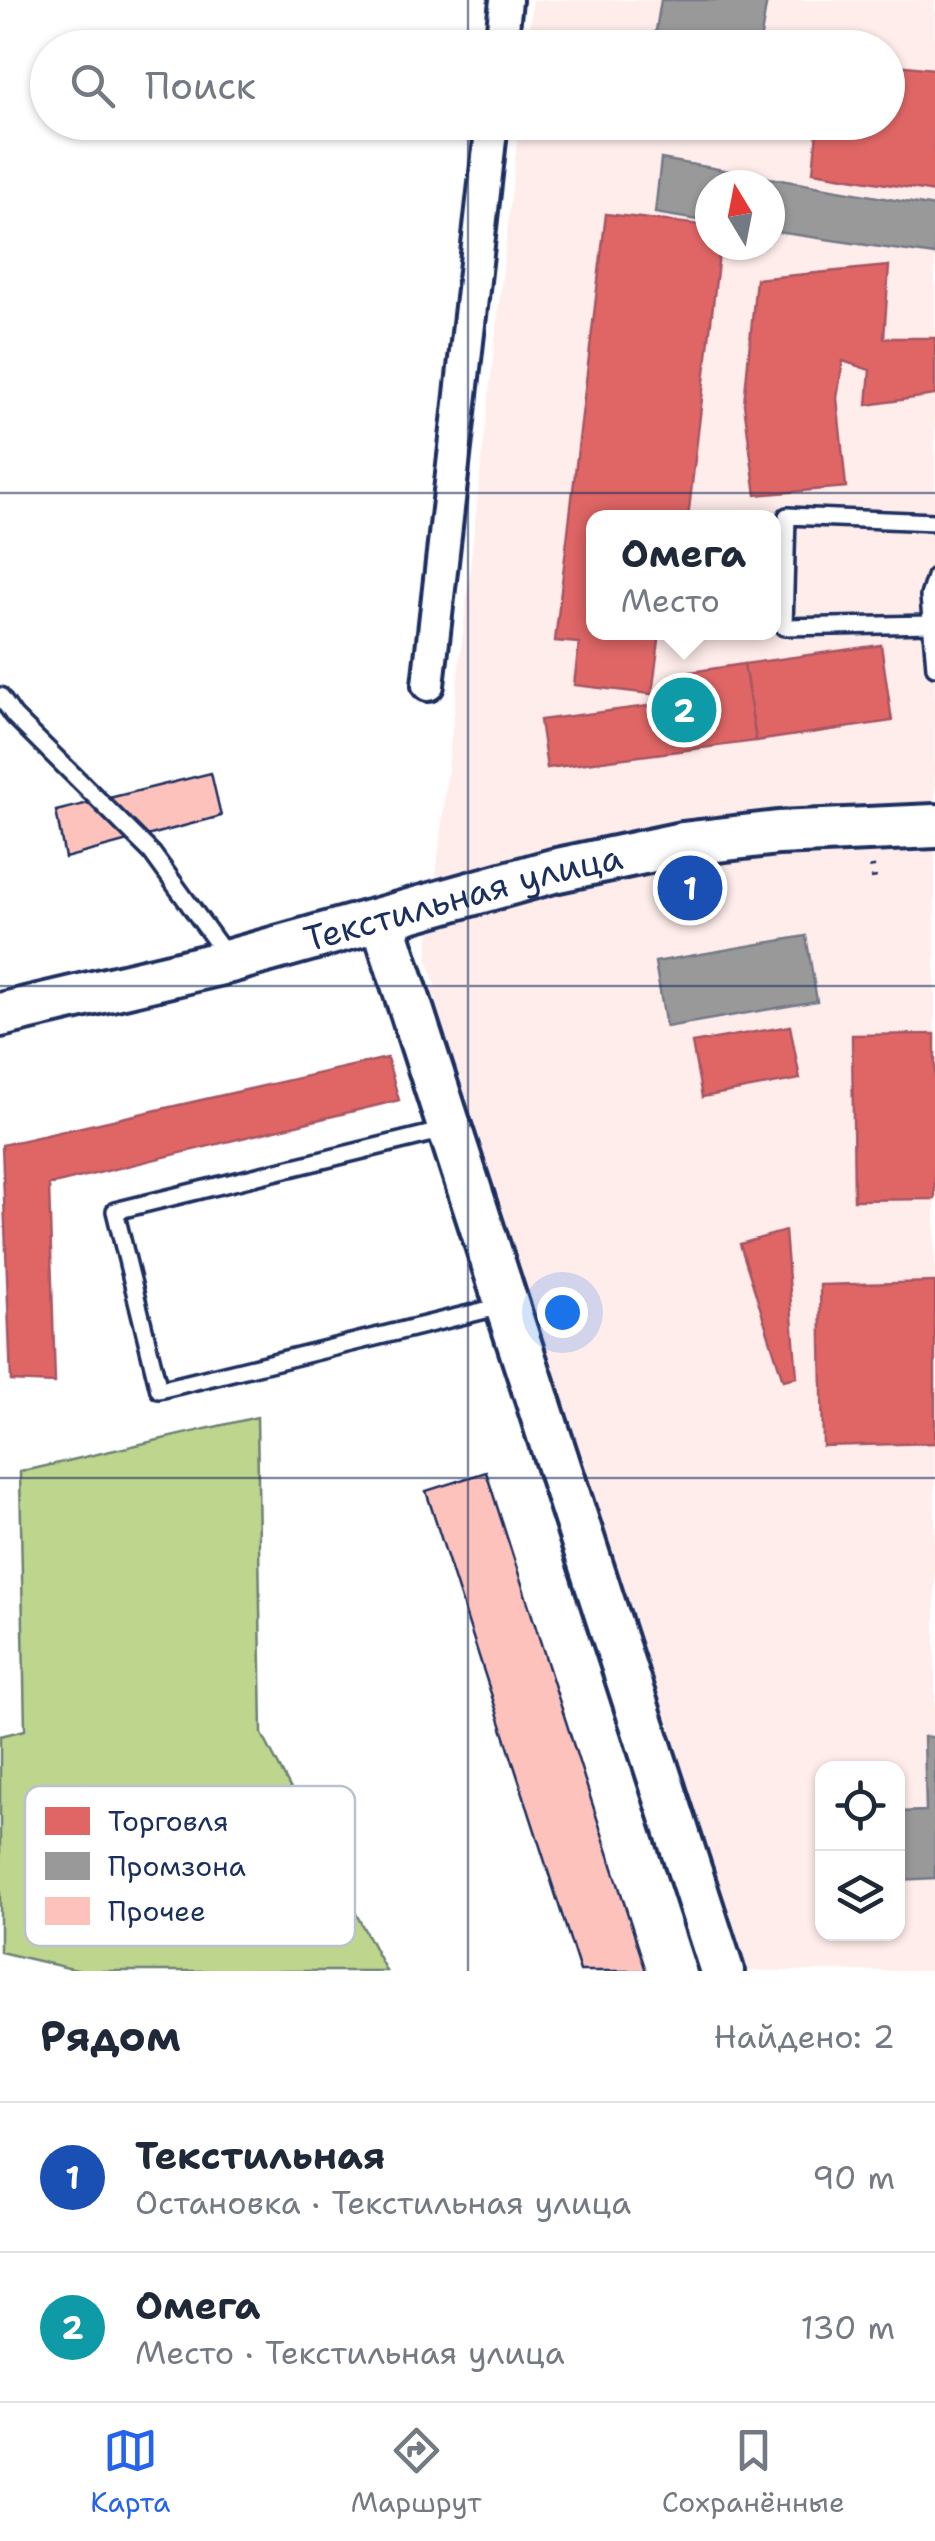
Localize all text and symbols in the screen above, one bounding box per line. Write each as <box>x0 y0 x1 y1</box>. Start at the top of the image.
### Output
search box <box>30 30 905 140</box>
icon: search <box>65 58 120 113</box>
text: Поиск <box>145 60 256 111</box>
north arrow <box>695 170 785 260</box>
popup <box>586 510 781 640</box>
text: Омега <box>621 528 746 579</box>
text: Место <box>621 579 720 622</box>
pin: 2 <box>652 672 716 748</box>
street label: Текстильная улица <box>298 833 627 962</box>
pin: 1 <box>658 850 722 926</box>
your location <box>537 1287 588 1338</box>
map controls <box>815 1761 905 1941</box>
button: locate <box>815 1761 905 1851</box>
legend <box>25 1786 355 1946</box>
text: Торговля <box>108 1802 229 1840</box>
text: Промзона <box>108 1847 246 1885</box>
button: layers <box>815 1851 905 1941</box>
text: Прочее <box>108 1892 206 1930</box>
text: Рядом <box>40 2008 181 2064</box>
text: Найдено: 2 <box>714 2015 895 2058</box>
text: Текстильная <box>135 2130 385 2181</box>
text: 1 <box>65 2156 80 2199</box>
text: 90 m <box>812 2156 895 2199</box>
text: Остановка · Текстильная улица <box>135 2181 631 2224</box>
text: Омега <box>135 2280 261 2331</box>
text: 2 <box>61 2306 84 2349</box>
text: 130 m <box>800 2306 895 2349</box>
text: Место · Текстильная улица <box>135 2331 565 2374</box>
tab: Карта <box>90 2423 170 2521</box>
tab: Маршрут <box>351 2423 481 2521</box>
tab: Сохранённые <box>662 2423 845 2521</box>

